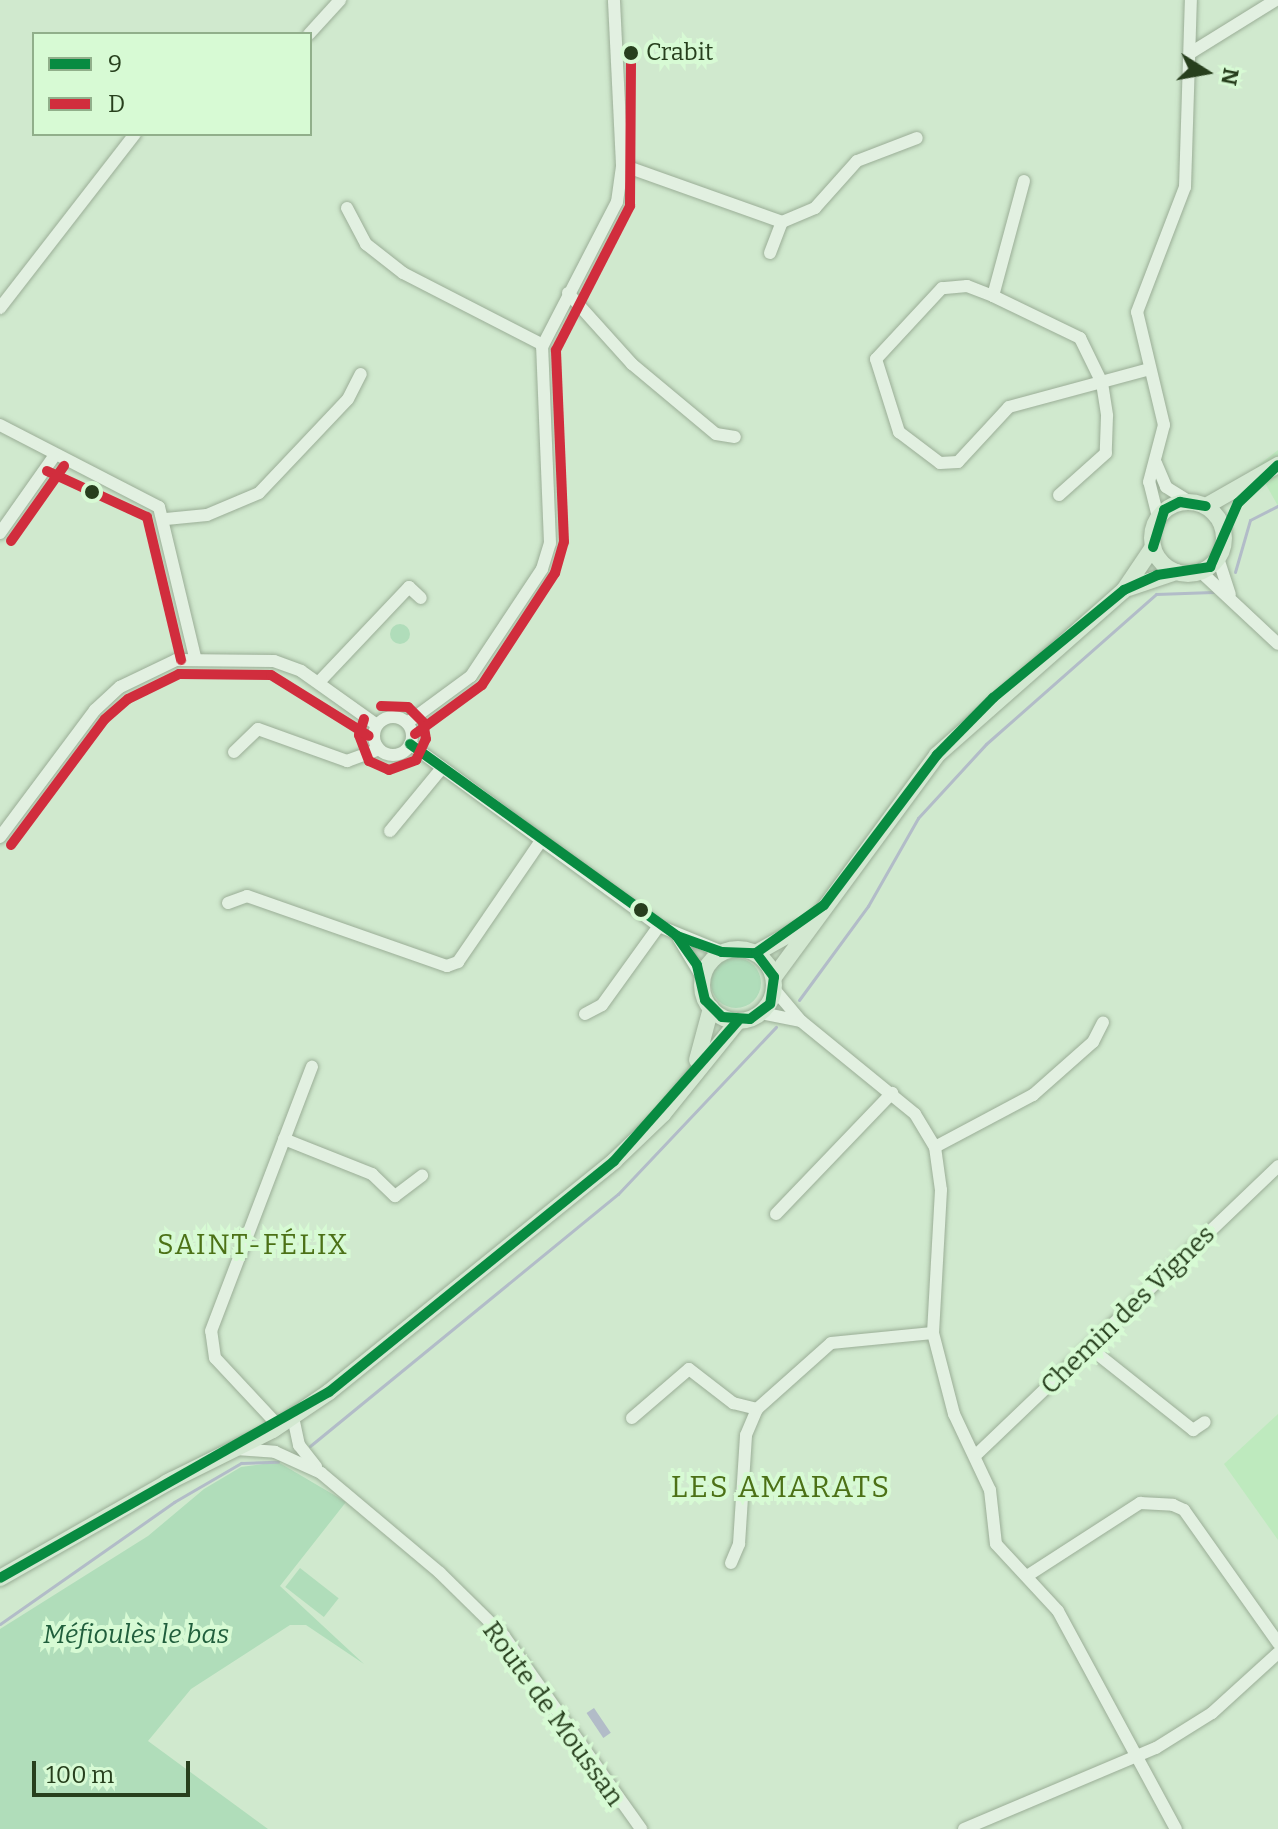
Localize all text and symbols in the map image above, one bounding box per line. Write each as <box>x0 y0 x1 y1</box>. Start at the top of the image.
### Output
legend <box>32 32 312 136</box>
north arrow <box>1166 32 1246 112</box>
place label: Crabit <box>646 39 713 67</box>
marker: Crabit <box>623 45 639 61</box>
text: 9 <box>108 50 122 78</box>
text: N <box>1215 66 1245 88</box>
text: D <box>108 90 125 118</box>
unlabelled marker <box>84 484 100 500</box>
unlabelled marker <box>633 902 649 918</box>
street label: Chemin des Vignes <box>1035 1219 1221 1401</box>
district label: SAINT-FÉLIX <box>157 1228 349 1262</box>
district label: LES AMARATS <box>671 1469 891 1505</box>
street label: Route de Moussan <box>476 1616 630 1812</box>
park label: Méfioulès le bas <box>43 1619 229 1651</box>
scale bar <box>36 1745 194 1795</box>
text: 100 m <box>46 1761 114 1789</box>

